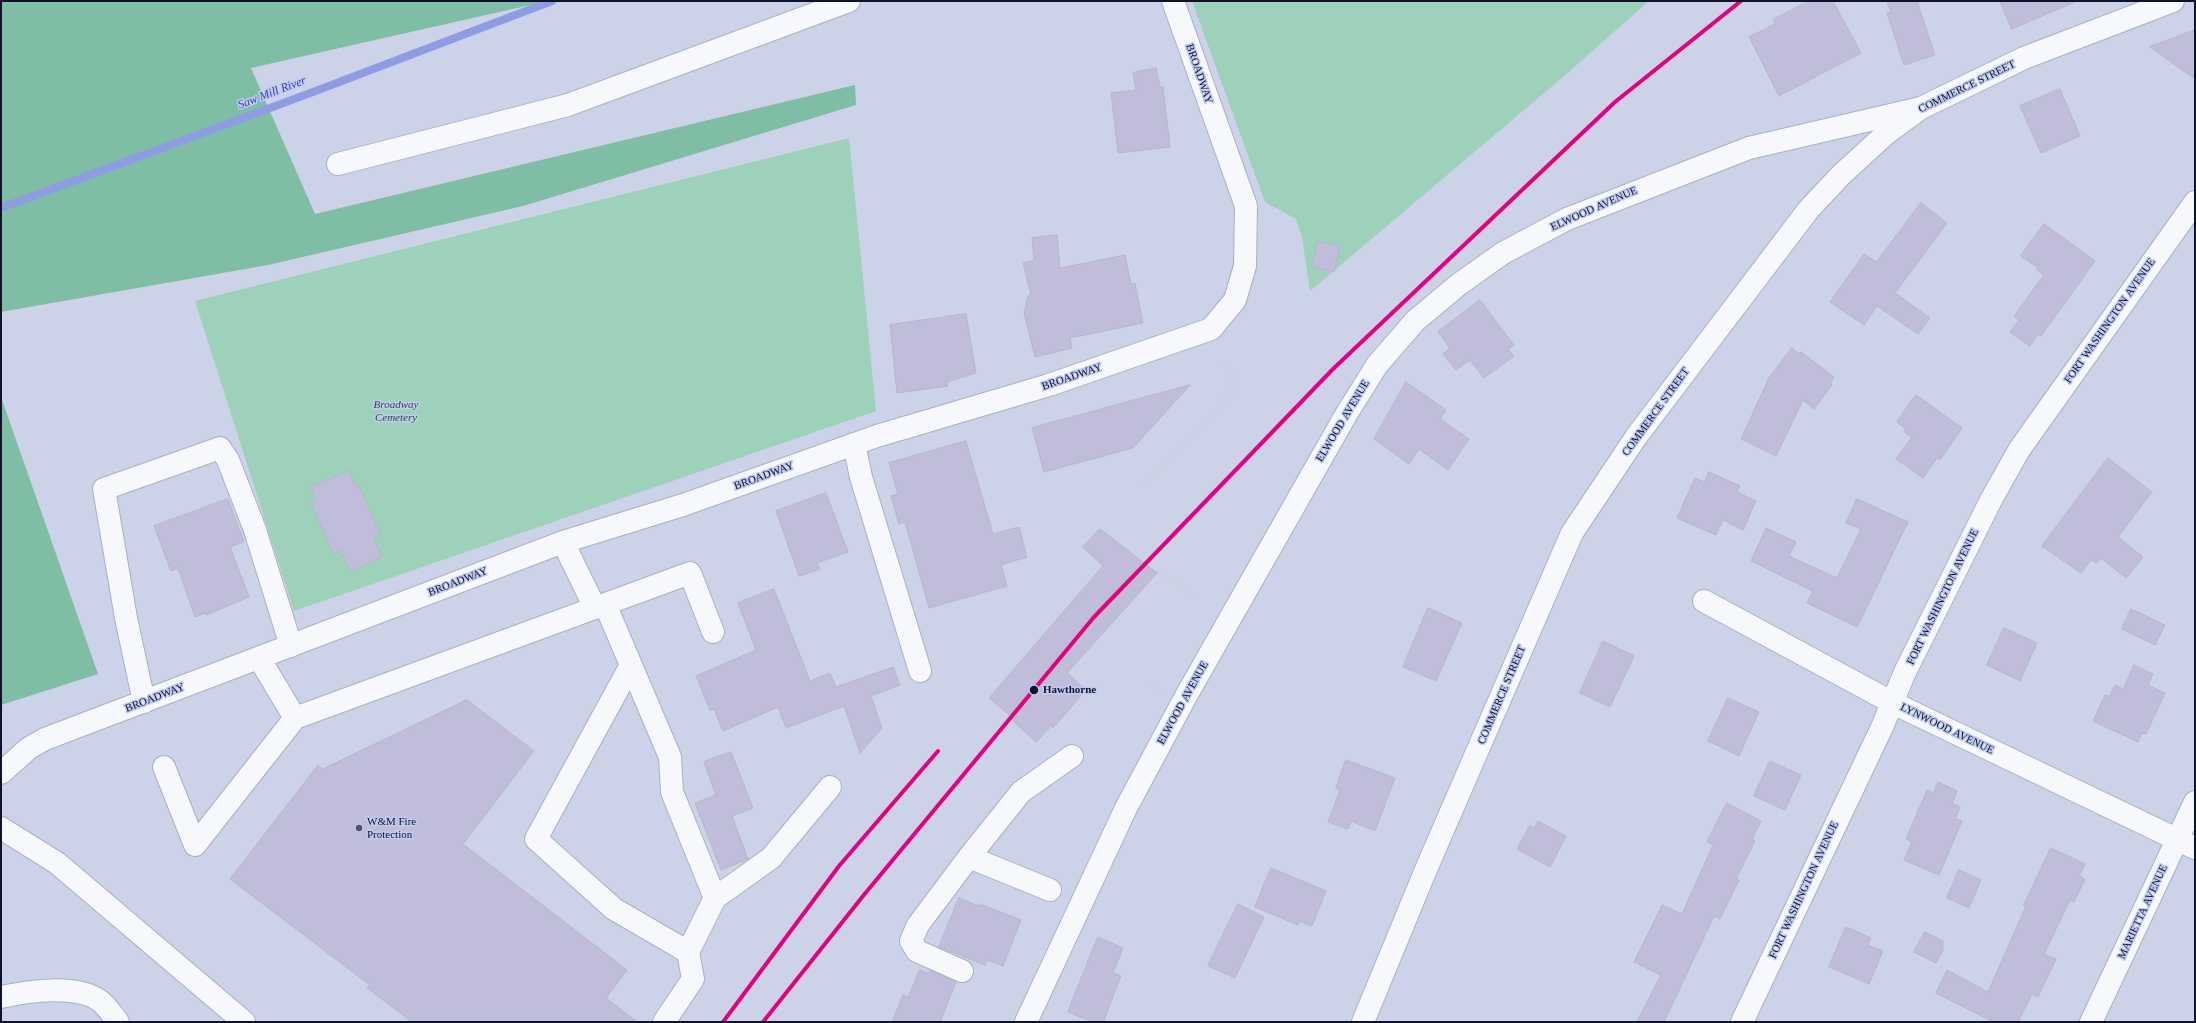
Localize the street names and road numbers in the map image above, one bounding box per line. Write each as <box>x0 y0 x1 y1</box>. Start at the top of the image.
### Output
street label: BROADWAY <box>1183 42 1215 106</box>
street label: COMMERCE STREET <box>1916 58 2018 116</box>
street label: ELWOOD AVENUE <box>1549 184 1639 234</box>
street label: FORT WASHINGTON AVENUE <box>2062 256 2158 386</box>
street label: BROADWAY <box>1040 361 1104 393</box>
street label: COMMERCE STREET <box>1619 365 1693 459</box>
street label: ELWOOD AVENUE <box>1313 378 1373 464</box>
street label: BROADWAY <box>732 459 796 493</box>
street label: FORT WASHINGTON AVENUE <box>1904 527 1982 667</box>
street label: BROADWAY <box>426 565 490 599</box>
street label: COMMERCE STREET <box>1475 644 1529 746</box>
street label: ELWOOD AVENUE <box>1155 659 1211 747</box>
street label: BROADWAY <box>123 681 187 715</box>
street label: LYNWOOD AVENUE <box>1898 701 1996 757</box>
street label: FORT WASHINGTON AVENUE <box>1766 819 1842 961</box>
street label: MARIETTA AVENUE <box>2115 863 2171 961</box>

